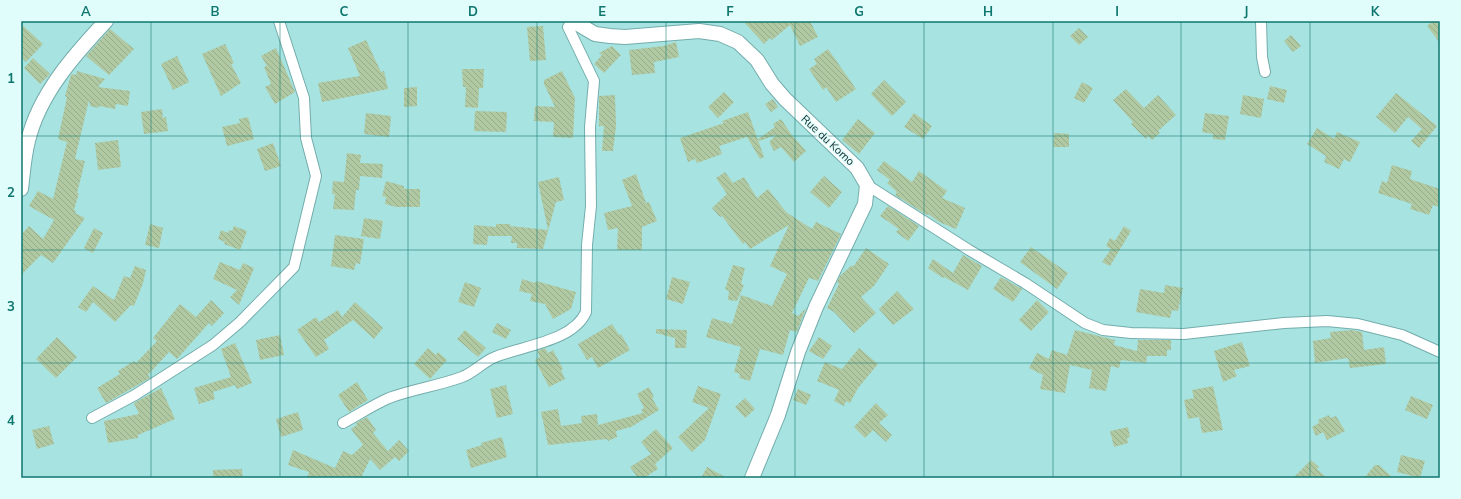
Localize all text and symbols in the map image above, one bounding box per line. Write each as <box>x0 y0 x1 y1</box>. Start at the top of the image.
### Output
text: A <box>81 3 91 19</box>
text: B <box>211 3 220 19</box>
text: C <box>340 3 349 19</box>
text: D <box>468 3 478 19</box>
text: E <box>598 3 606 19</box>
text: F <box>726 3 734 19</box>
text: G <box>854 3 864 19</box>
text: H <box>983 3 993 19</box>
text: I <box>1115 3 1119 19</box>
text: J <box>1244 3 1248 19</box>
text: K <box>1371 3 1381 19</box>
text: 1 <box>7 70 15 86</box>
street label: Rue du Komo <box>798 112 858 168</box>
text: 2 <box>7 184 15 200</box>
text: 3 <box>7 298 15 314</box>
text: 4 <box>7 412 15 428</box>

